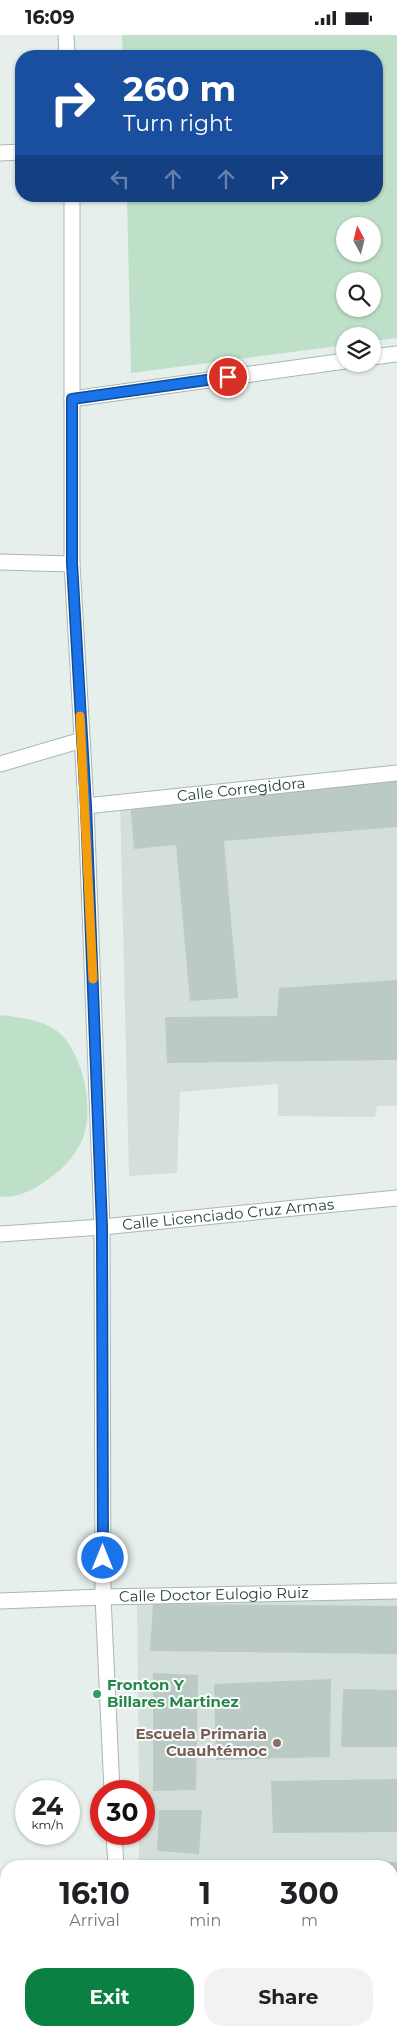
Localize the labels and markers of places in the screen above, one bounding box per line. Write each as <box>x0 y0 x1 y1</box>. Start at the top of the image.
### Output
pin <box>207 356 249 398</box>
place label: Fronton Y Billares Martinez <box>107 1675 239 1711</box>
marker: Fronton Y Billares Martinez <box>91 1688 103 1700</box>
place label: Escuela Primaria Cuauhtémoc <box>135 1724 267 1760</box>
marker: Escuela Primaria Cuauhtémoc <box>271 1737 283 1749</box>

